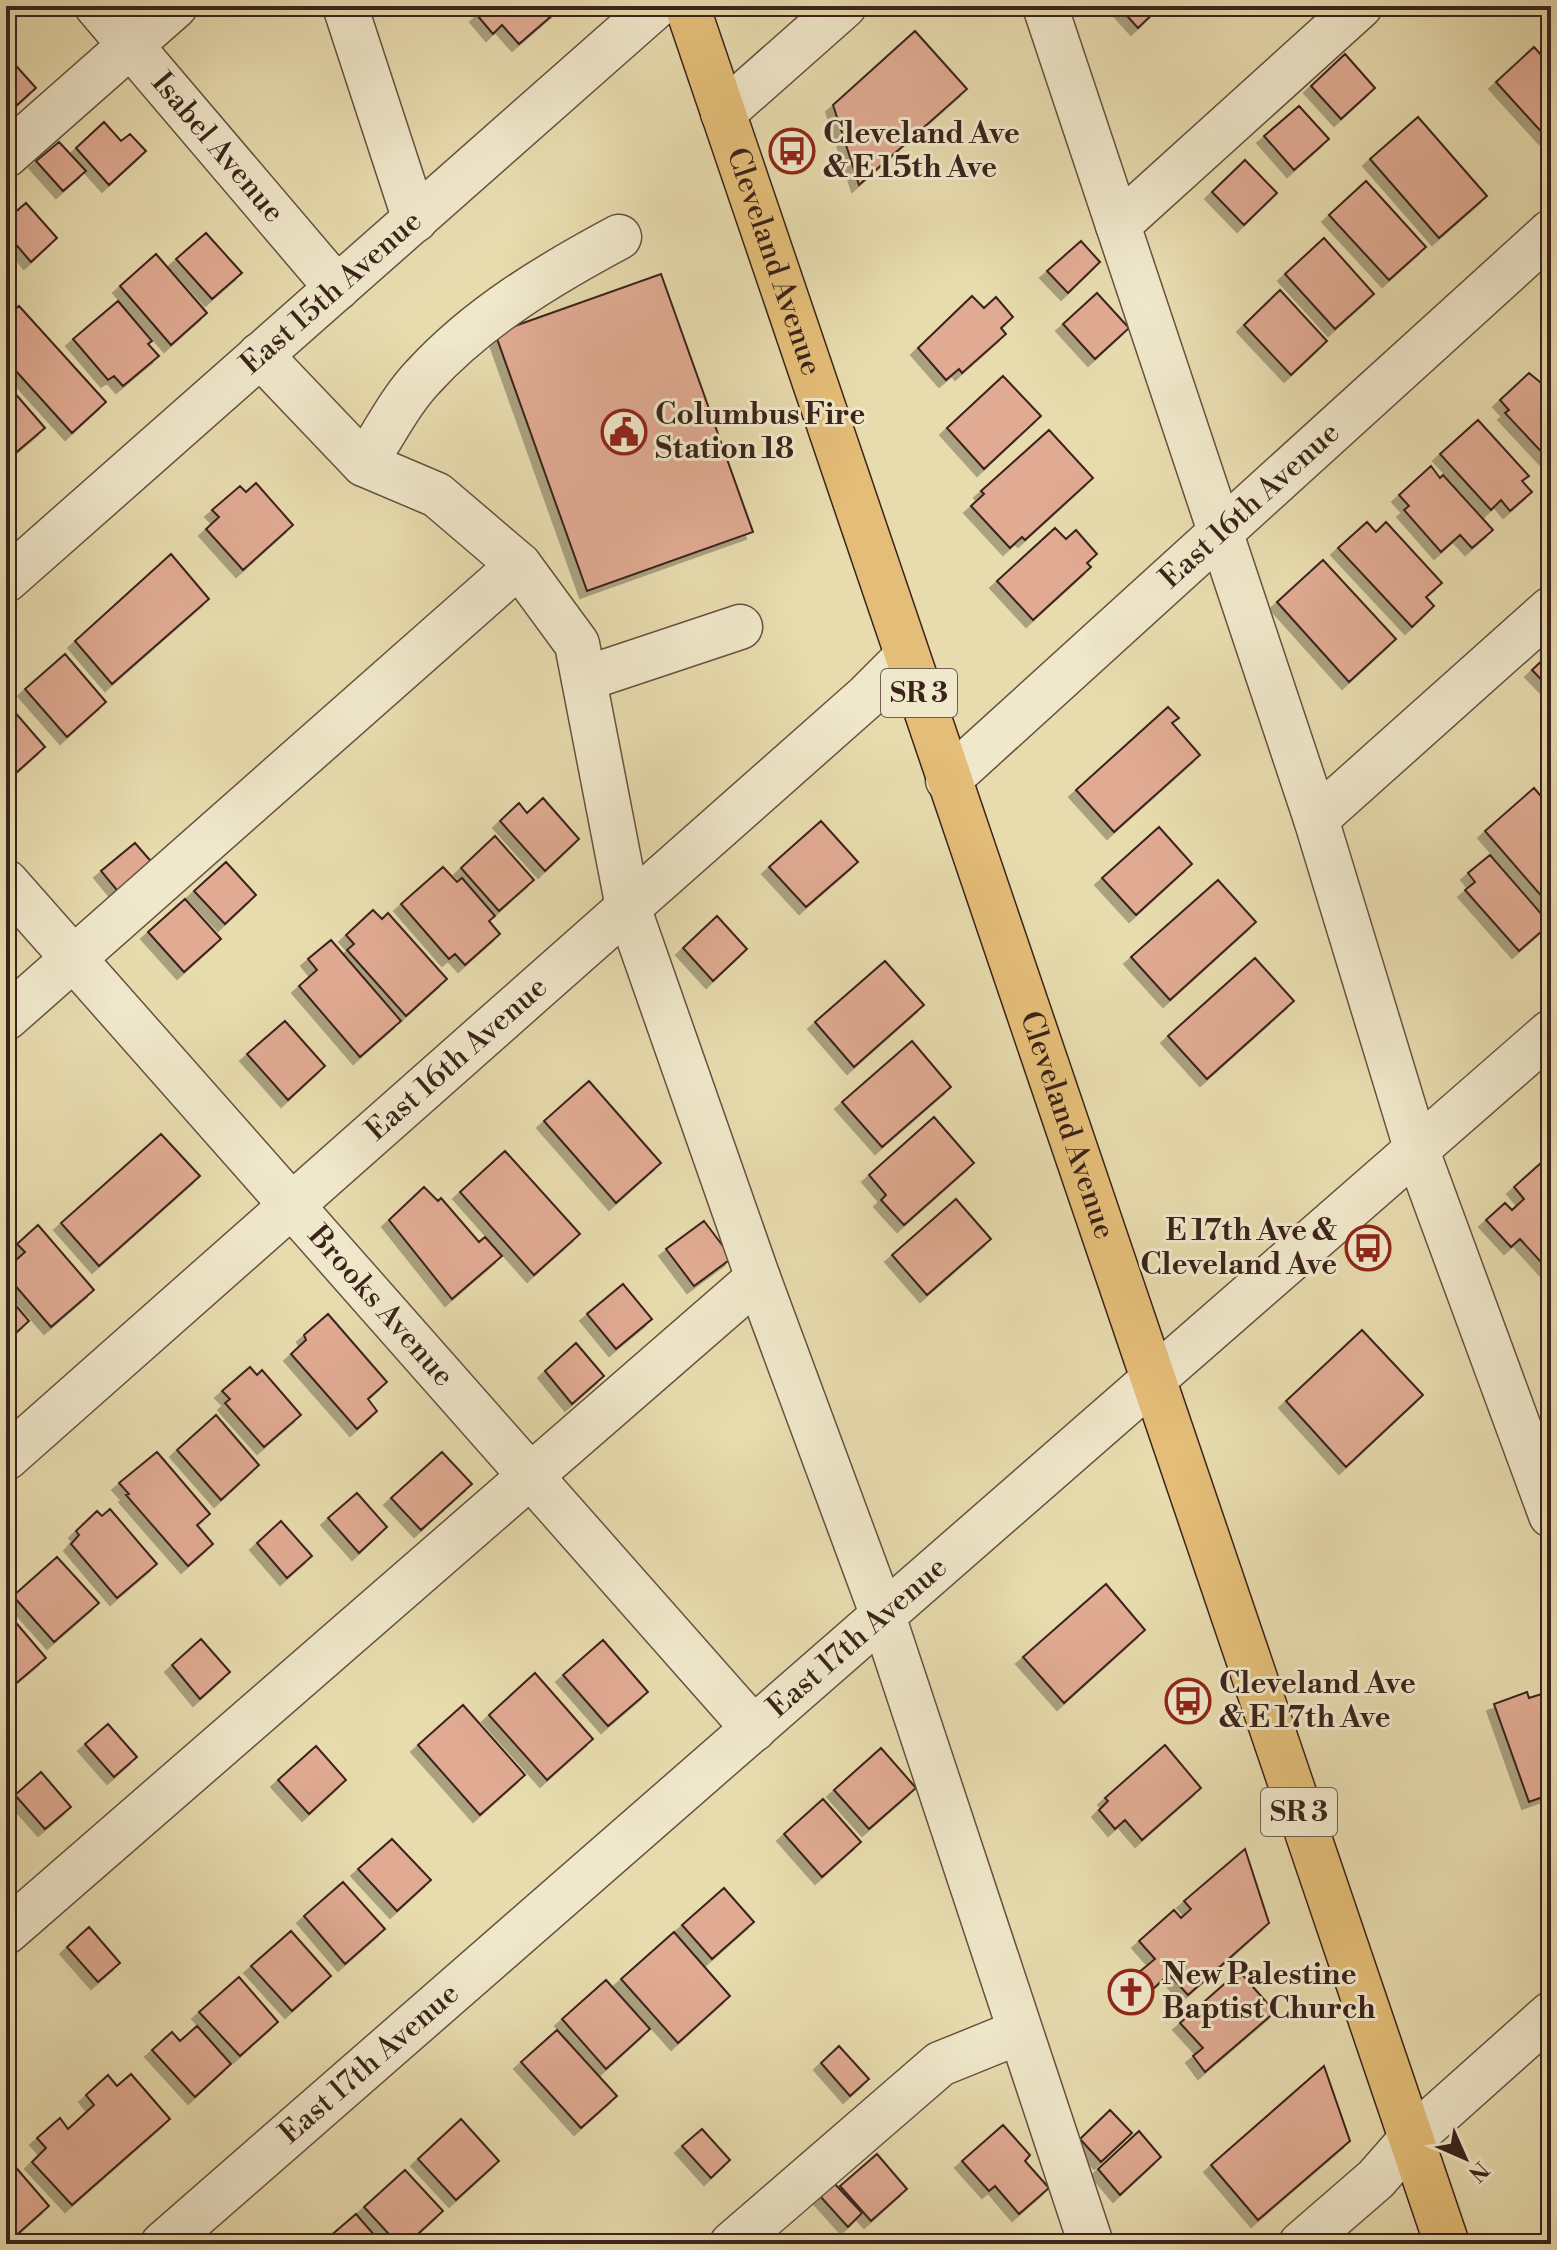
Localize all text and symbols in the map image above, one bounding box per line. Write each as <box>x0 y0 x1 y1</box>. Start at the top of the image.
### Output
street label: Isabel Avenue <box>143 65 292 231</box>
place label: Cleveland Ave & E 15th Ave <box>823 115 1020 187</box>
bus stop icon: Cleveland Ave & E 15th Ave <box>768 127 816 175</box>
street label: Cleveland Avenue <box>718 143 830 381</box>
street label: East 15th Avenue <box>233 203 430 383</box>
place label: Columbus Fire Station 18 <box>655 396 865 468</box>
public building icon: Columbus Fire Station 18 <box>600 408 648 456</box>
street label: East 16th Avenue <box>1152 414 1348 597</box>
road number: SR 3 <box>881 669 957 717</box>
street label: East 16th Avenue <box>358 969 556 1150</box>
street label: Cleveland Avenue <box>1011 1006 1123 1244</box>
place label: E 17th Ave & Cleveland Ave <box>1140 1212 1337 1284</box>
street label: Brooks Avenue <box>299 1217 462 1395</box>
bus stop icon: E 17th Ave & Cleveland Ave <box>1344 1224 1392 1272</box>
street label: East 17th Avenue <box>760 1549 955 1726</box>
place label: Cleveland Ave & E 17th Ave <box>1219 1665 1416 1737</box>
bus stop icon: Cleveland Ave & E 17th Ave <box>1164 1677 1212 1725</box>
road number: SR 3 <box>1261 1788 1337 1836</box>
place label: New Palestine Baptist Church <box>1162 1956 1376 2028</box>
church icon: New Palestine Baptist Church <box>1107 1968 1155 2016</box>
street label: East 17th Avenue <box>272 1975 467 2153</box>
north arrow <box>1425 2118 1505 2198</box>
text: N <box>1462 2155 1494 2187</box>

